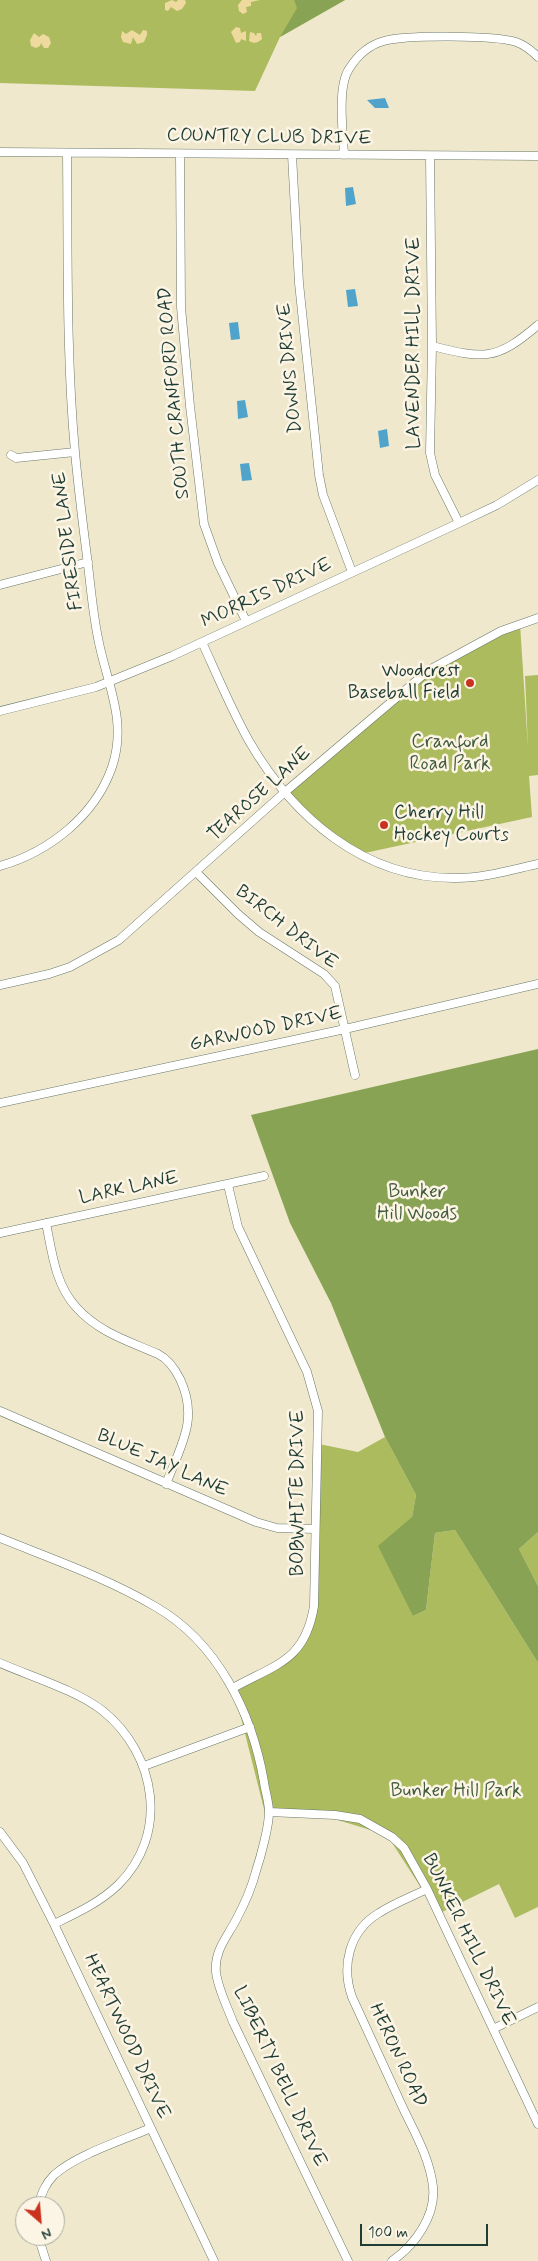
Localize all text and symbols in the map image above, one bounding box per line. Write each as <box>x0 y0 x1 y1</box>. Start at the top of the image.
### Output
street label: COUNTRY CLUB DRIVE <box>166 125 372 151</box>
street label: LAVENDER HILL DRIVE <box>404 237 426 449</box>
street label: SOUTH CRANFORD ROAD <box>154 286 196 500</box>
street label: DOWNS DRIVE <box>274 302 308 434</box>
street label: FIRESIDE LANE <box>49 470 89 612</box>
street label: MORRIS DRIVE <box>198 554 336 634</box>
place label: Woodcrest Baseball Field <box>348 661 460 705</box>
marker: Woodcrest Baseball Field <box>464 677 476 689</box>
park label: Cranford Road Park <box>410 732 490 776</box>
street label: TEAROSE LANE <box>204 743 316 847</box>
place label: Cherry Hill Hockey Courts <box>394 803 509 847</box>
marker: Cherry Hill Hockey Courts <box>378 819 390 831</box>
street label: BIRCH DRIVE <box>230 881 342 975</box>
street label: GARWOOD DRIVE <box>188 1003 344 1057</box>
street label: LARK LANE <box>77 1167 181 1211</box>
park label: Bunker Hill Woods <box>377 1182 457 1226</box>
street label: BOBWHITE DRIVE <box>288 1410 310 1576</box>
street label: BLUE JAY LANE <box>93 1425 231 1503</box>
park label: Bunker Hill Park <box>391 1781 521 1803</box>
street label: BUNKER HILL DRIVE <box>416 1850 520 2030</box>
street label: HEARTWOOD DRIVE <box>78 1951 174 2123</box>
street label: LIBERTY BELL DRIVE <box>227 1983 331 2171</box>
street label: HERON ROAD <box>363 2000 431 2112</box>
north arrow <box>15 2196 65 2246</box>
scale bar <box>363 2214 490 2246</box>
text: N <box>38 2223 55 2244</box>
text: 100 m <box>368 2223 408 2243</box>

